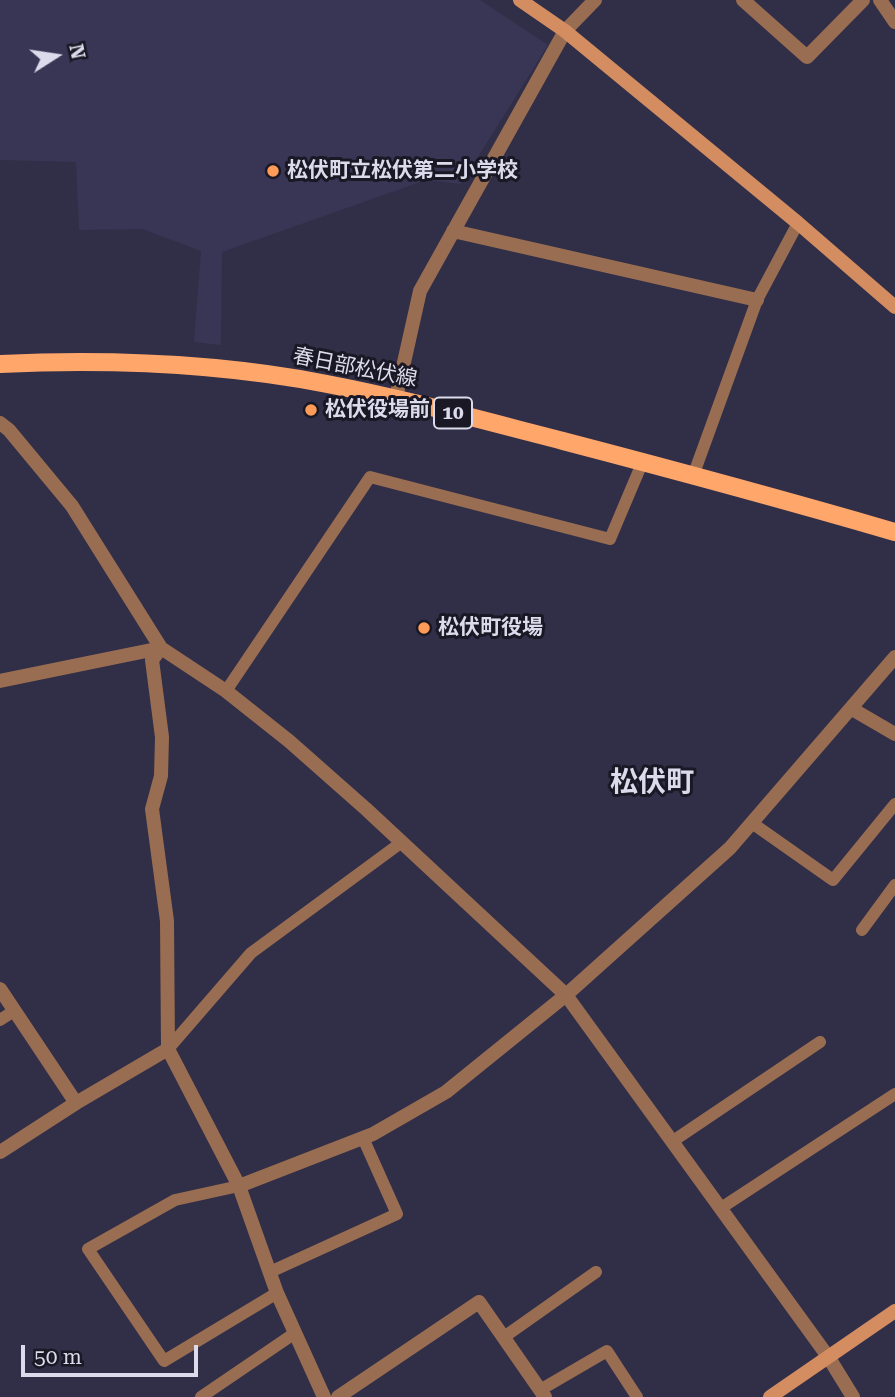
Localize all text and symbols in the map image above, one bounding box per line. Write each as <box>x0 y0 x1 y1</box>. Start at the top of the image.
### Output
north arrow <box>21 21 91 91</box>
text: N <box>64 42 90 61</box>
place label: 松伏町立松伏第二小学校 <box>287 158 518 184</box>
marker: 松伏町立松伏第二小学校 <box>265 163 281 179</box>
street label: 春日部松伏線 <box>291 344 419 392</box>
place label: 松伏役場前 <box>325 397 430 423</box>
road number: 10 <box>434 398 472 428</box>
marker: 松伏役場前 <box>303 402 319 418</box>
place label: 松伏町役場 <box>438 615 543 641</box>
marker: 松伏町役場 <box>416 620 432 636</box>
district label: 松伏町 <box>610 766 694 800</box>
scale bar <box>24 1330 201 1374</box>
text: 50 m <box>34 1345 82 1369</box>

